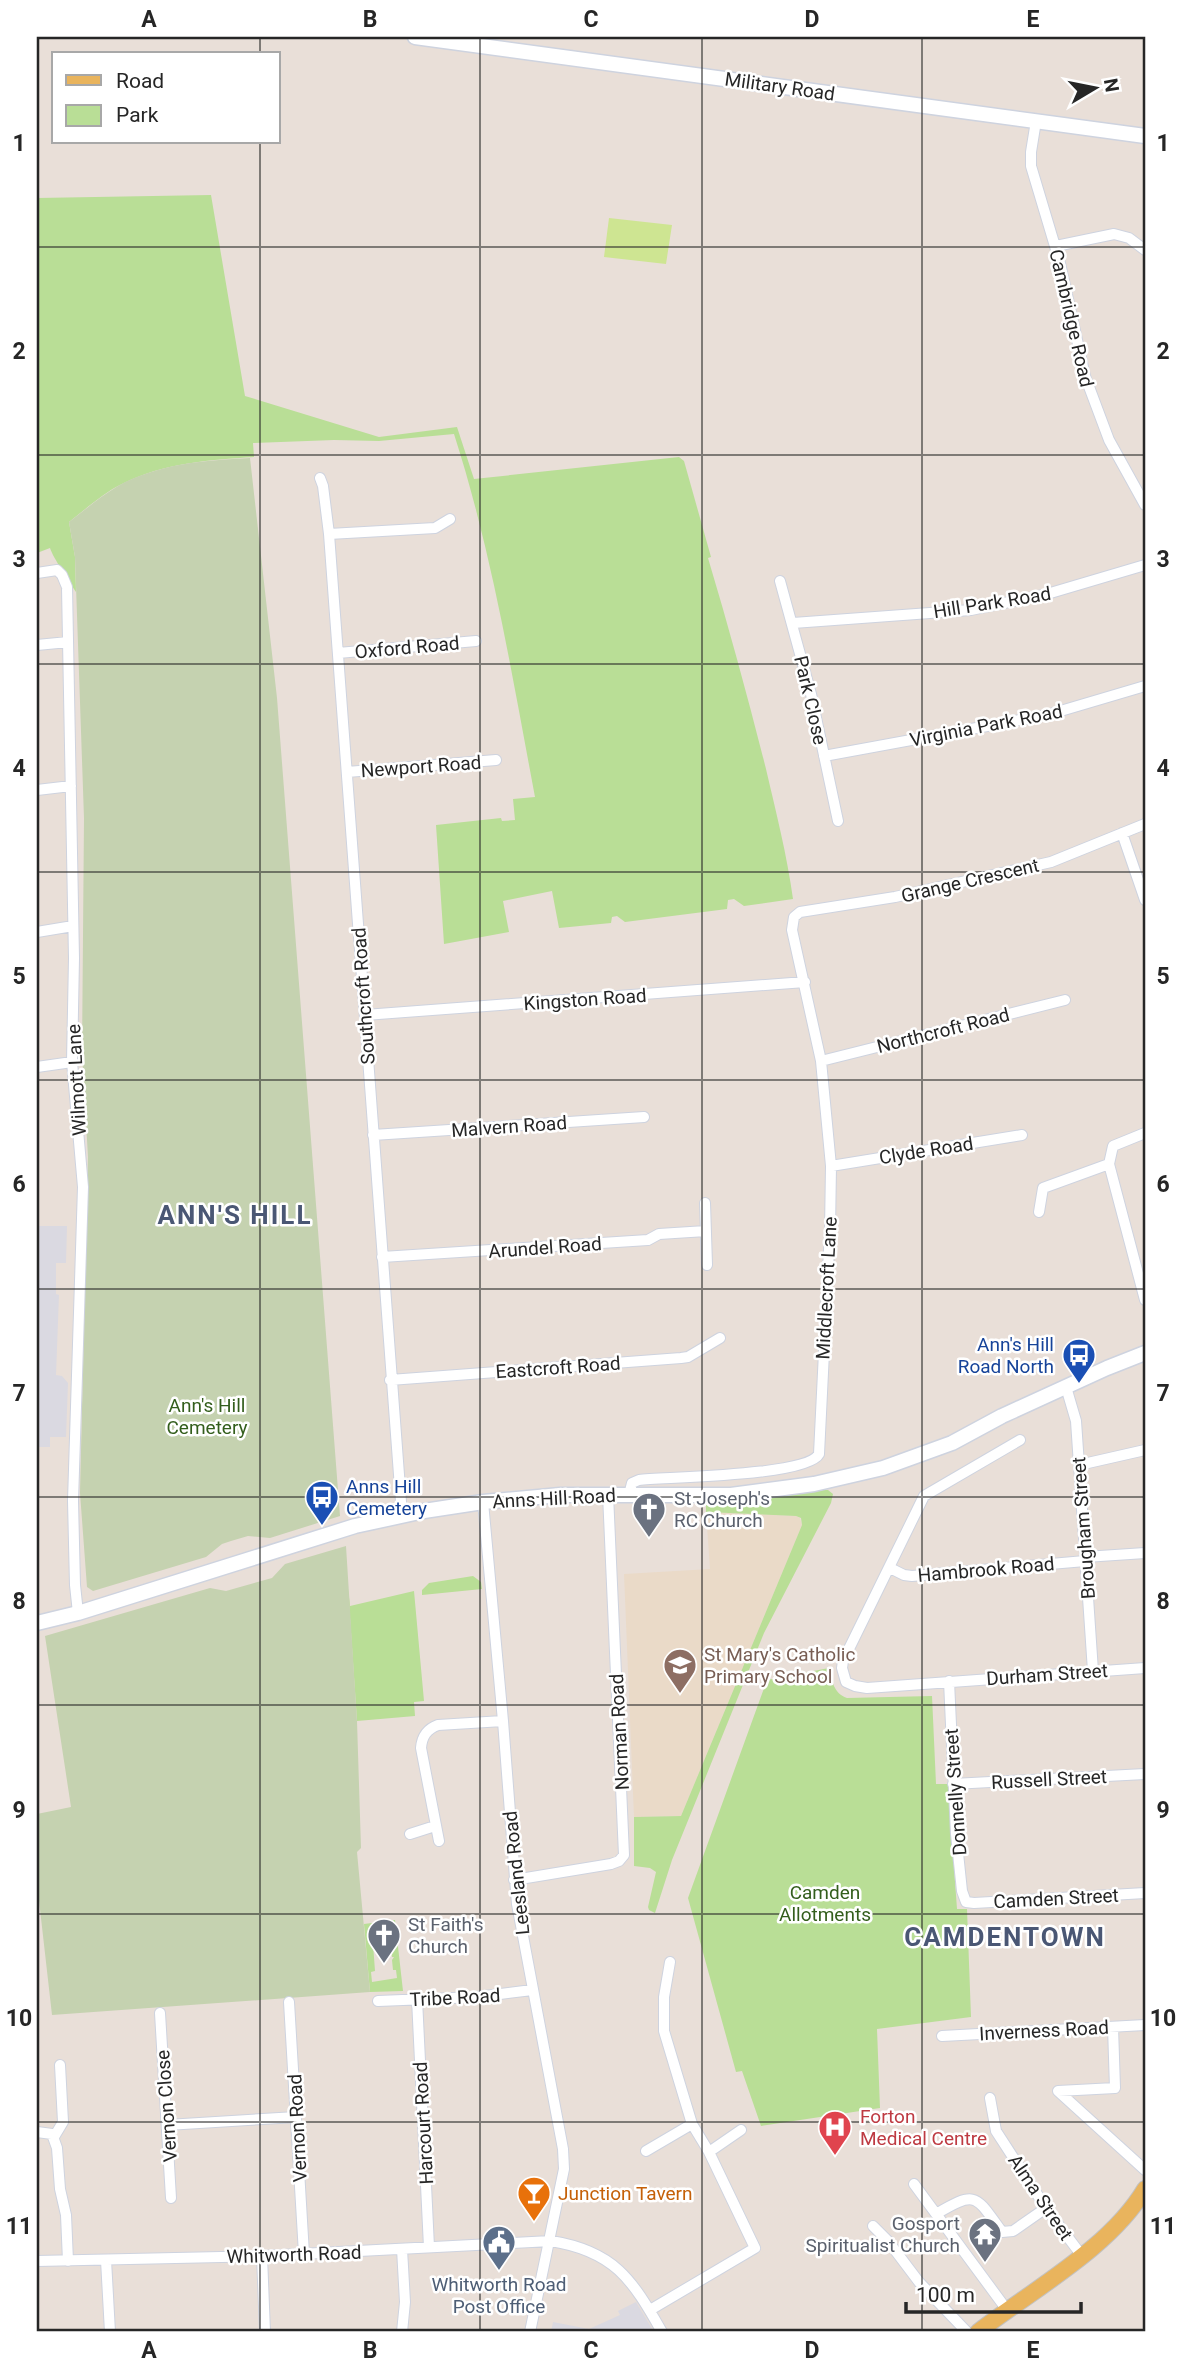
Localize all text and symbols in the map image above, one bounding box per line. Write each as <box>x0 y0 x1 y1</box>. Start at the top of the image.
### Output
text: A <box>141 6 157 33</box>
text: B <box>363 6 377 33</box>
text: C <box>583 6 599 33</box>
text: D <box>805 6 819 33</box>
text: E <box>1027 6 1040 33</box>
legend <box>52 52 280 144</box>
north arrow <box>1060 52 1130 122</box>
street label: Military Road <box>723 67 836 106</box>
text: Road <box>116 69 164 93</box>
text: N <box>1099 77 1124 94</box>
text: Park <box>116 103 159 127</box>
text: 1 <box>12 130 26 157</box>
text: 1 <box>1156 130 1170 157</box>
street label: Cambridge Road <box>1044 247 1099 389</box>
text: 2 <box>12 338 26 365</box>
text: 2 <box>1156 338 1170 365</box>
text: 3 <box>12 546 26 573</box>
text: 3 <box>1156 546 1170 573</box>
street label: Hill Park Road <box>932 582 1053 623</box>
street label: Oxford Road <box>354 631 460 664</box>
street label: Park Close <box>789 653 832 747</box>
street label: Virginia Park Road <box>908 699 1064 752</box>
street label: Newport Road <box>360 751 482 782</box>
text: 4 <box>12 755 26 782</box>
text: 4 <box>1156 755 1170 782</box>
street label: Grange Crescent <box>899 853 1041 908</box>
street label: Southcroft Road <box>347 927 380 1065</box>
text: 5 <box>12 963 26 990</box>
text: 5 <box>1156 963 1170 990</box>
street label: Kingston Road <box>523 984 647 1015</box>
street label: Northcroft Road <box>874 1003 1012 1058</box>
street label: Wilmott Lane <box>62 1024 91 1136</box>
street label: Malvern Road <box>450 1111 568 1142</box>
street label: Clyde Road <box>877 1132 975 1169</box>
text: 6 <box>12 1171 26 1198</box>
text: 6 <box>1156 1171 1170 1198</box>
district label: ANN'S HILL <box>158 1200 312 1230</box>
street label: Middlecroft Lane <box>811 1216 842 1360</box>
street label: Arundel Road <box>488 1232 602 1263</box>
place label: Ann's Hill Road North <box>958 1333 1054 1378</box>
bus stop icon: Ann's Hill Road North <box>1060 1336 1098 1385</box>
street label: Eastcroft Road <box>495 1352 621 1383</box>
text: 7 <box>12 1380 26 1407</box>
text: 7 <box>1156 1380 1170 1407</box>
park label: Ann's Hill Cemetery <box>166 1394 248 1439</box>
street label: Brougham Street <box>1067 1456 1100 1600</box>
place label: Anns Hill Cemetery <box>346 1475 427 1520</box>
bus stop icon: Anns Hill Cemetery <box>303 1478 341 1527</box>
street label: Anns Hill Road <box>492 1484 616 1513</box>
place label: St Joseph's RC Church <box>674 1487 770 1532</box>
church icon: St Joseph's RC Church <box>630 1490 668 1539</box>
street label: Hambrook Road <box>917 1552 1055 1587</box>
text: 8 <box>12 1588 26 1615</box>
text: 8 <box>1156 1588 1170 1615</box>
place label: St Mary's Catholic Primary School <box>704 1643 855 1688</box>
school or university icon: St Mary's Catholic Primary School <box>661 1646 699 1695</box>
street label: Durham Street <box>986 1659 1109 1690</box>
street label: Norman Road <box>605 1673 634 1791</box>
street label: Donnelly Street <box>940 1728 971 1856</box>
street label: Russell Street <box>991 1765 1108 1794</box>
text: 9 <box>12 1797 26 1824</box>
text: 9 <box>1156 1797 1170 1824</box>
street label: Leesland Road <box>499 1810 534 1936</box>
park label: Camden Allotments <box>779 1881 871 1926</box>
street label: Camden Street <box>993 1884 1119 1913</box>
place label: St Faith's Church <box>408 1913 483 1958</box>
church icon: St Faith's Church <box>365 1916 403 1965</box>
district label: CAMDENTOWN <box>904 1922 1106 1952</box>
street label: Tribe Road <box>409 1984 501 2011</box>
text: 10 <box>6 2005 32 2032</box>
text: 10 <box>1150 2005 1176 2032</box>
street label: Inverness Road <box>979 2016 1109 2045</box>
street label: Vernon Close <box>151 2049 182 2163</box>
street label: Harcourt Road <box>409 2061 438 2185</box>
street label: Vernon Road <box>283 2073 312 2183</box>
place label: Forton Medical Centre <box>860 2105 987 2150</box>
hospital icon: Forton Medical Centre <box>816 2108 854 2157</box>
street label: Alma Street <box>1003 2150 1078 2245</box>
bar icon: Junction Tavern <box>515 2174 553 2223</box>
place label: Junction Tavern <box>558 2182 692 2205</box>
place label: Gosport Spiritualist Church <box>805 2212 960 2257</box>
text: 11 <box>6 2213 32 2240</box>
text: 11 <box>1150 2213 1176 2240</box>
temple icon: Gosport Spiritualist Church <box>966 2215 1004 2264</box>
public building icon: Whitworth Road Post Office <box>480 2223 518 2272</box>
street label: Whitworth Road <box>226 2241 362 2268</box>
scale bar <box>906 2271 1080 2315</box>
place label: Whitworth Road Post Office <box>431 2273 567 2318</box>
text: 100 m <box>916 2283 975 2307</box>
text: A <box>141 2337 157 2364</box>
text: B <box>363 2337 377 2364</box>
text: C <box>583 2337 599 2364</box>
text: D <box>805 2337 819 2364</box>
text: E <box>1027 2337 1040 2364</box>

